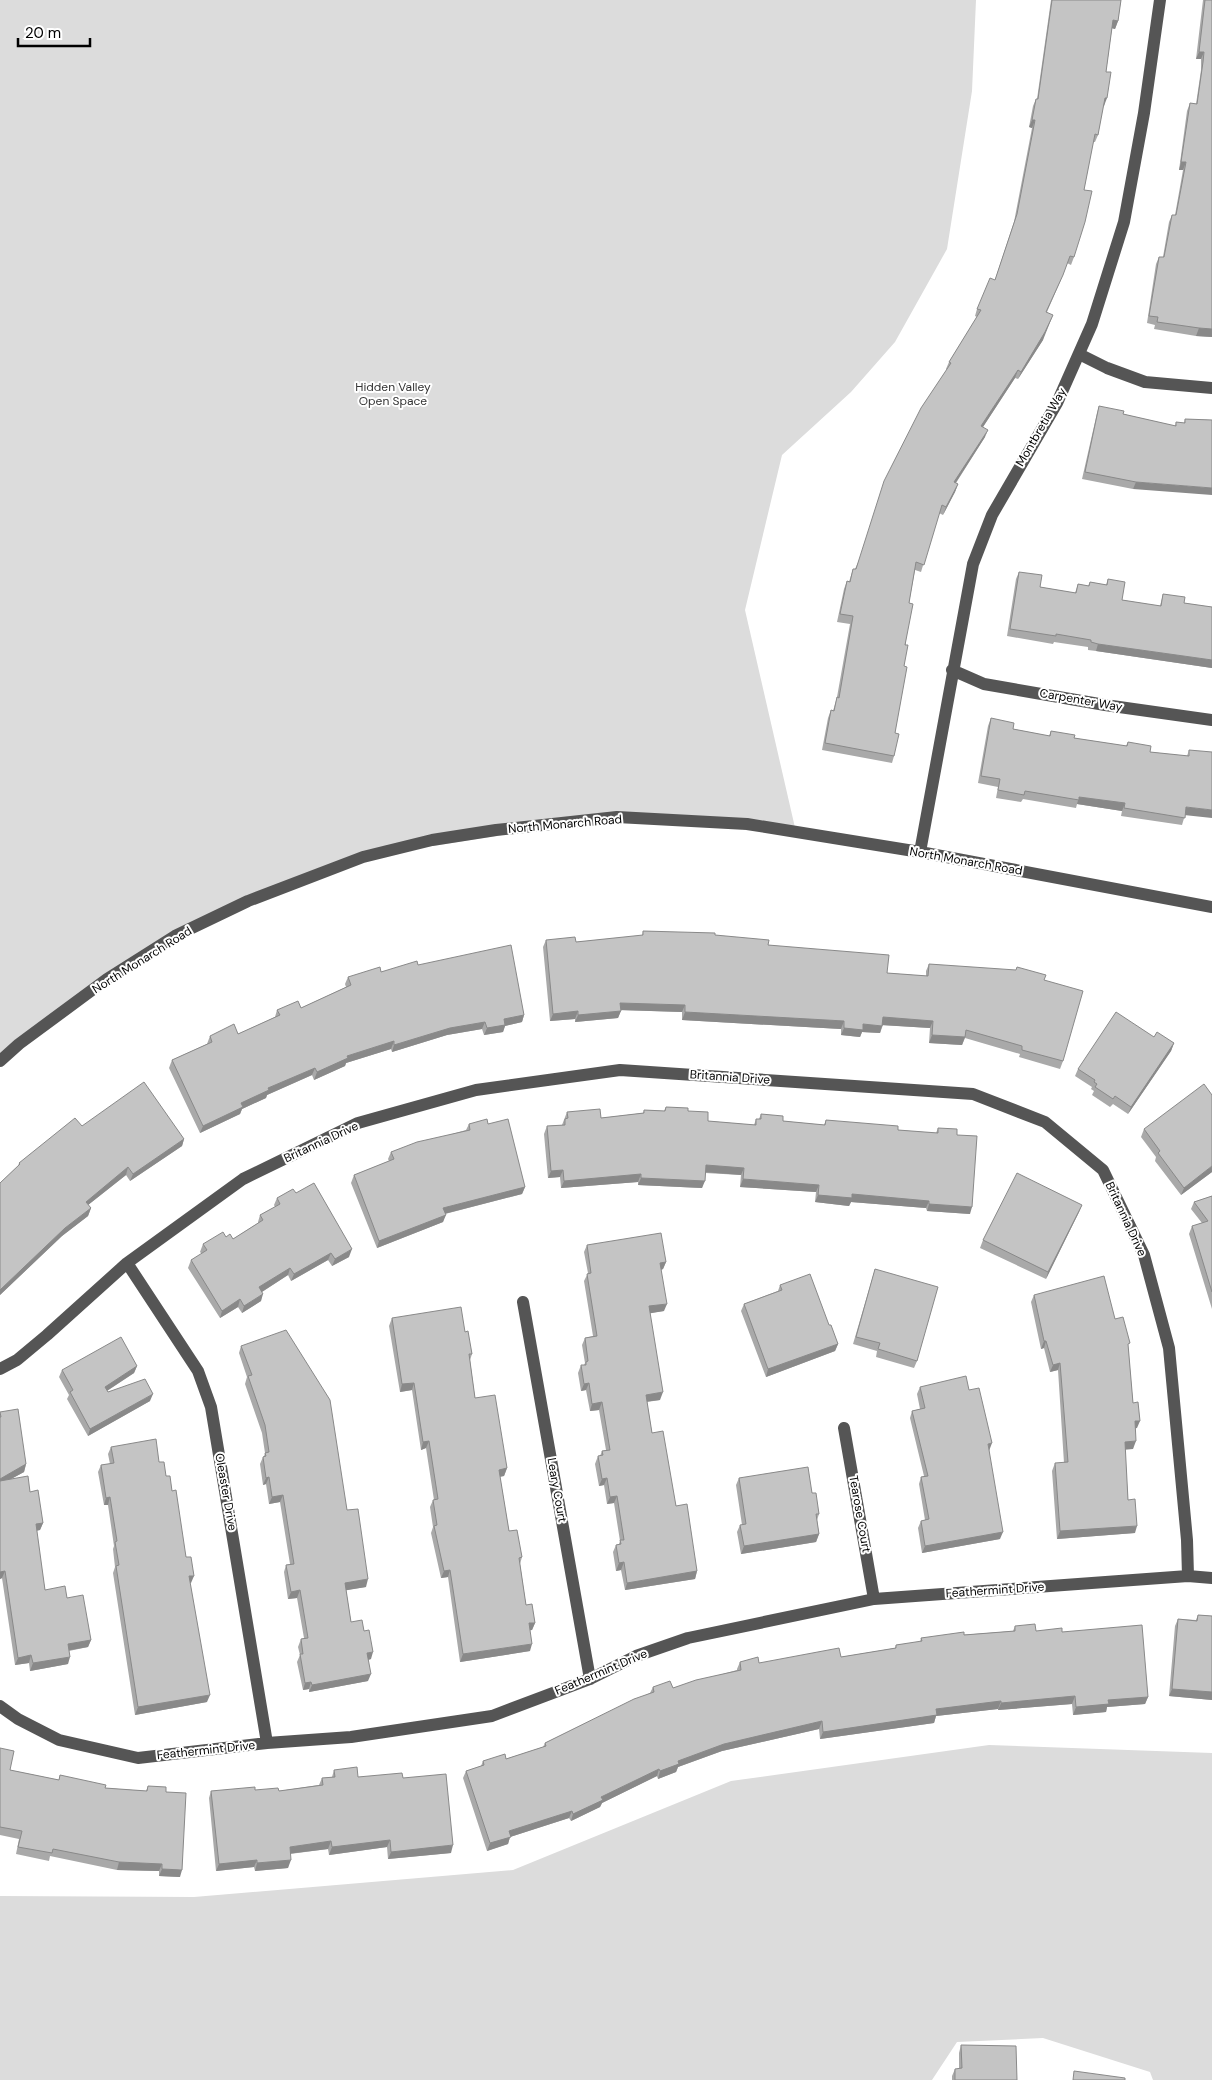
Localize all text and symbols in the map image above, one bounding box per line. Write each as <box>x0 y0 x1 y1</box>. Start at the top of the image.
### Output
scale bar <box>18 15 90 47</box>
text: 20 m <box>25 23 61 43</box>
park label: Hidden Valley Open Space <box>355 379 431 409</box>
street label: Montbretia Way <box>1012 384 1070 469</box>
street label: Carpenter Way <box>1038 685 1124 715</box>
street label: North Monarch Road <box>507 811 623 837</box>
street label: North Monarch Road <box>908 843 1024 879</box>
street label: North Monarch Road <box>89 923 195 997</box>
street label: Britannia Drive <box>689 1066 771 1088</box>
street label: Britannia Drive <box>281 1118 361 1166</box>
street label: Britannia Drive <box>1102 1179 1150 1259</box>
street label: Oleaster Drive <box>211 1452 241 1532</box>
street label: Leary Court <box>543 1456 571 1524</box>
street label: Tearose Court <box>845 1474 875 1554</box>
street label: Feathermint Drive <box>945 1579 1045 1601</box>
street label: Feathermint Drive <box>552 1645 650 1699</box>
street label: Feathermint Drive <box>156 1737 256 1763</box>

